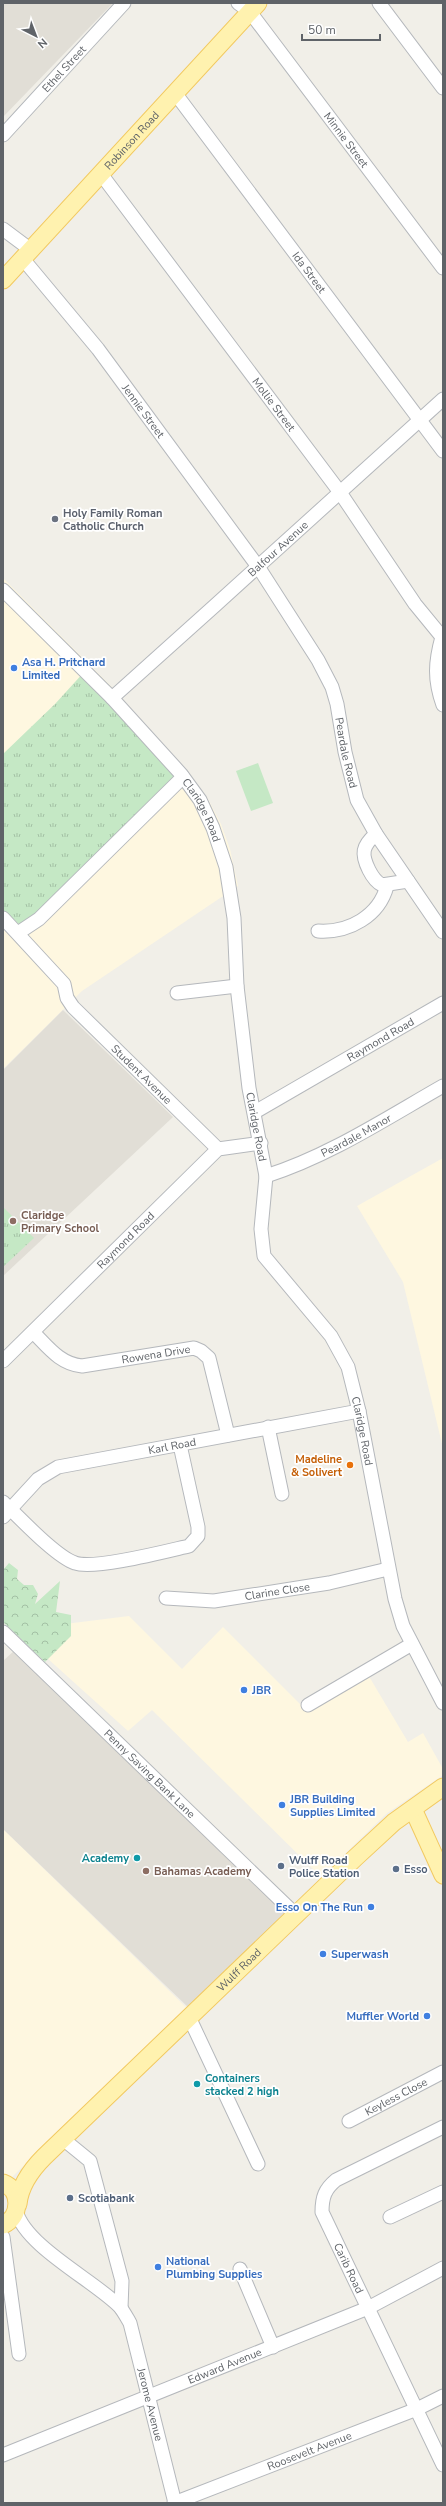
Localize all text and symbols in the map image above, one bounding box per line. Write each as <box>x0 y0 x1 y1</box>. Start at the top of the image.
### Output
north arrow <box>16 16 56 56</box>
scale bar <box>302 16 380 42</box>
text: 50 m <box>308 22 336 38</box>
text: N <box>34 35 50 51</box>
street label: Ethel Street <box>39 42 90 96</box>
street label: Robinson Road <box>101 108 163 173</box>
street label: Minnie Street <box>320 109 372 171</box>
street label: Ida Street <box>288 249 329 296</box>
street label: Mollie Street <box>248 375 299 435</box>
street label: Jennie Street <box>118 380 168 441</box>
place label: Holy Family Roman Catholic Church <box>63 506 162 534</box>
marker: Holy Family Roman Catholic Church <box>50 514 60 524</box>
street label: Balfour Avenue <box>245 518 312 580</box>
place label: Asa H. Pritchard Limited <box>22 655 105 683</box>
marker: Asa H. Pritchard Limited <box>9 663 19 673</box>
street label: Peardale Road <box>331 716 361 790</box>
street label: Claridge Road <box>179 775 224 844</box>
street label: Raymond Road <box>344 1014 417 1065</box>
street label: Student Avenue <box>108 1041 175 1108</box>
street label: Claridge Road <box>242 1091 270 1163</box>
street label: Peardale Manor <box>319 1111 394 1161</box>
place label: Claridge Primary School <box>21 1208 99 1236</box>
street label: Raymond Road <box>94 1209 158 1272</box>
marker: Claridge Primary School <box>8 1216 18 1226</box>
street label: Rowena Drive <box>121 1342 192 1368</box>
street label: Claridge Road <box>348 1395 376 1467</box>
street label: Karl Road <box>147 1434 197 1458</box>
place label: Madeline & Solivert <box>291 1452 343 1480</box>
marker: Madeline & Solivert <box>345 1460 355 1470</box>
street label: Clarine Close <box>244 1579 311 1604</box>
place label: JBR <box>251 1683 271 1698</box>
marker: JBR <box>239 1685 249 1695</box>
street label: Penny Saving Bank Lane <box>100 1726 198 1822</box>
place label: JBR Building Supplies Limited <box>289 1792 375 1820</box>
marker: JBR Building Supplies Limited <box>277 1800 287 1810</box>
place label: Academy <box>82 1851 129 1866</box>
marker: Academy <box>132 1853 142 1863</box>
place label: Wulff Road Police Station <box>289 1853 360 1881</box>
marker: Wulff Road Police Station <box>276 1861 286 1871</box>
place label: Esso <box>404 1862 428 1877</box>
place label: Bahamas Academy <box>154 1864 251 1879</box>
marker: Esso <box>391 1864 401 1874</box>
marker: Bahamas Academy <box>141 1866 151 1876</box>
place label: Esso On The Run <box>276 1900 363 1915</box>
marker: Esso On The Run <box>366 1902 376 1912</box>
street label: Wulff Road <box>214 1945 265 1995</box>
place label: Superwash <box>331 1947 389 1962</box>
marker: Superwash <box>318 1949 328 1959</box>
place label: Muffler World <box>346 2009 419 2024</box>
marker: Muffler World <box>422 2011 432 2021</box>
place label: Containers stacked 2 high <box>205 2071 279 2099</box>
street label: Keyless Close <box>362 2074 430 2119</box>
marker: Containers stacked 2 high <box>192 2079 202 2089</box>
place label: Scotiabank <box>78 2191 135 2206</box>
marker: Scotiabank <box>65 2193 75 2203</box>
street label: Carib Road <box>330 2241 367 2296</box>
place label: National Plumbing Supplies <box>166 2254 262 2282</box>
marker: National Plumbing Supplies <box>153 2262 163 2272</box>
street label: Edward Avenue <box>186 2345 264 2388</box>
street label: Jerome Avenue <box>133 2365 166 2443</box>
street label: Roosevelt Avenue <box>265 2428 354 2474</box>

